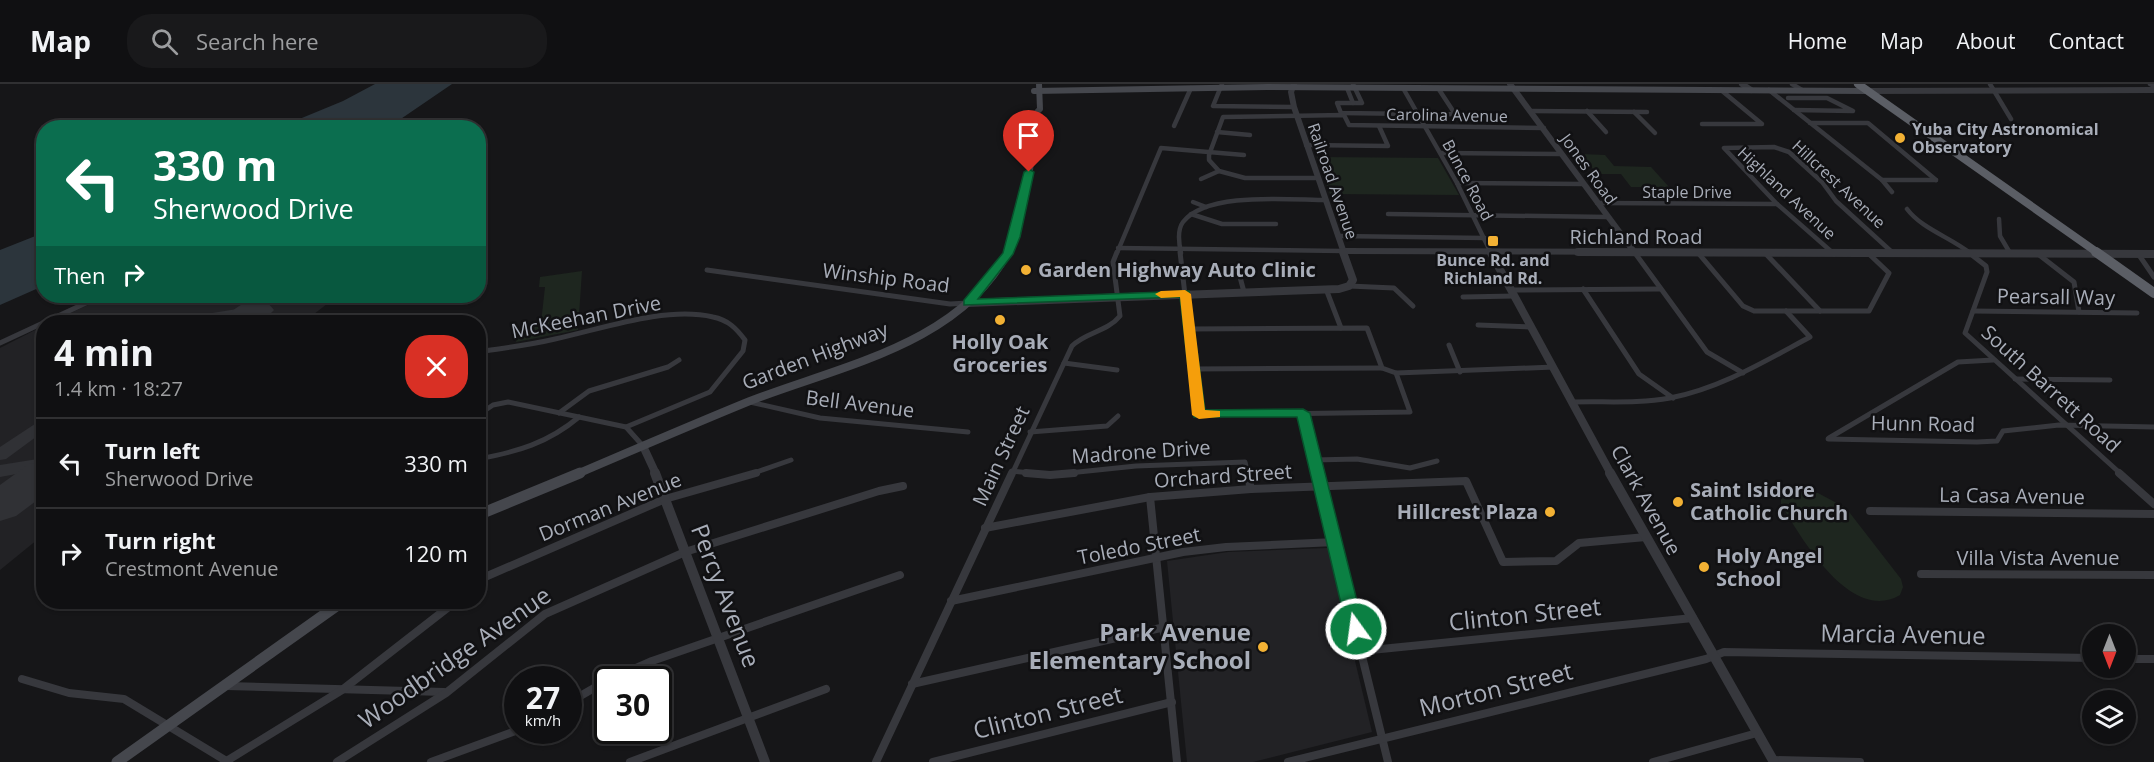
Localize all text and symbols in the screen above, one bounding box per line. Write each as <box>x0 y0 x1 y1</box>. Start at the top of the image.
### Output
search box <box>127 14 547 68</box>
text: Map <box>30 22 91 60</box>
icon: search <box>148 25 181 58</box>
text: Search here <box>196 26 319 56</box>
text: Home <box>1788 27 1847 55</box>
text: Map <box>1880 27 1923 55</box>
text: About <box>1956 27 2016 55</box>
text: Contact <box>2049 27 2124 55</box>
street label: Carolina Avenue <box>1386 103 1508 127</box>
pin <box>1003 110 1054 172</box>
place label: Yuba City Astronomical Observatory <box>1912 118 2099 158</box>
icon: arrive <box>1012 119 1045 152</box>
street label: Railroad Avenue <box>1303 120 1363 242</box>
street label: Jones Road <box>1555 127 1622 209</box>
marker: Yuba City Astronomical Observatory <box>1893 131 1907 145</box>
street label: Hillcrest Avenue <box>1788 135 1890 233</box>
text: 330 m <box>153 136 277 193</box>
street label: Bunce Road <box>1437 136 1499 224</box>
street label: Highland Avenue <box>1733 142 1841 244</box>
icon: left <box>54 144 132 222</box>
street label: Staple Drive <box>1642 181 1732 203</box>
text: Sherwood Drive <box>153 190 354 227</box>
street label: Richland Road <box>1570 223 1702 250</box>
marker: Bunce Rd. and Richland Rd. <box>1486 234 1500 248</box>
place label: Bunce Rd. and Richland Rd. <box>1436 249 1550 289</box>
street label: Winship Road <box>821 256 951 299</box>
place label: Garden Highway Auto Clinic <box>1038 256 1316 283</box>
icon: right <box>117 258 150 291</box>
text: Then <box>54 260 105 290</box>
marker: Garden Highway Auto Clinic <box>1019 263 1033 277</box>
street label: Pearsall Way <box>1997 282 2116 311</box>
street label: McKeehan Drive <box>509 289 663 344</box>
marker: Holly Oak Groceries <box>993 313 1007 327</box>
street label: Garden Highway <box>738 315 893 396</box>
street label: South Barrett Road <box>1976 319 2127 458</box>
text: 4 min <box>54 328 154 377</box>
place label: Holly Oak Groceries <box>952 328 1049 378</box>
button: close <box>405 335 468 398</box>
text: 1.4 km · 18:27 <box>54 375 183 402</box>
street label: Bell Avenue <box>804 383 916 424</box>
street label: Main Street <box>966 401 1035 510</box>
street label: Hunn Road <box>1871 409 1975 438</box>
street label: Madrone Drive <box>1071 433 1211 470</box>
text: Turn left <box>105 435 200 465</box>
street label: Clark Avenue <box>1605 440 1688 560</box>
icon: left <box>54 447 87 480</box>
text: 330 m <box>404 448 468 478</box>
street label: Orchard Street <box>1153 457 1293 494</box>
text: Sherwood Drive <box>105 465 254 492</box>
street label: Dorman Avenue <box>535 466 685 547</box>
place label: Saint Isidore Catholic Church <box>1690 476 1848 526</box>
street label: La Casa Avenue <box>1939 481 2085 510</box>
marker: Saint Isidore Catholic Church <box>1671 495 1685 509</box>
place label: Hillcrest Plaza <box>1397 498 1538 525</box>
marker: Hillcrest Plaza <box>1543 505 1557 519</box>
street label: Percy Avenue <box>684 519 769 672</box>
street label: Toledo Street <box>1075 520 1203 571</box>
text: Turn right <box>105 525 216 555</box>
icon: right <box>54 537 87 570</box>
text: 120 m <box>404 538 468 568</box>
place label: Holy Angel School <box>1716 542 1823 592</box>
street label: Villa Vista Avenue <box>1957 544 2119 571</box>
text: Crestmont Avenue <box>105 555 278 582</box>
marker: Holy Angel School <box>1697 560 1711 574</box>
street label: Woodbridge Avenue <box>352 578 557 735</box>
street label: Clinton Street <box>1447 589 1603 638</box>
position arrow <box>1324 597 1388 661</box>
place label: Park Avenue Elementary School <box>1028 615 1251 676</box>
street label: Marcia Avenue <box>1820 616 1986 651</box>
north arrow <box>2082 624 2136 678</box>
map controls <box>2082 624 2136 744</box>
marker: Park Avenue Elementary School <box>1256 640 1270 654</box>
street label: Morton Street <box>1416 654 1576 724</box>
speed limit sign: 30 <box>594 666 672 744</box>
text: 27 <box>526 677 560 718</box>
street label: Clinton Street <box>969 677 1126 746</box>
button: layers <box>2082 690 2136 744</box>
text: km/h <box>525 710 561 730</box>

